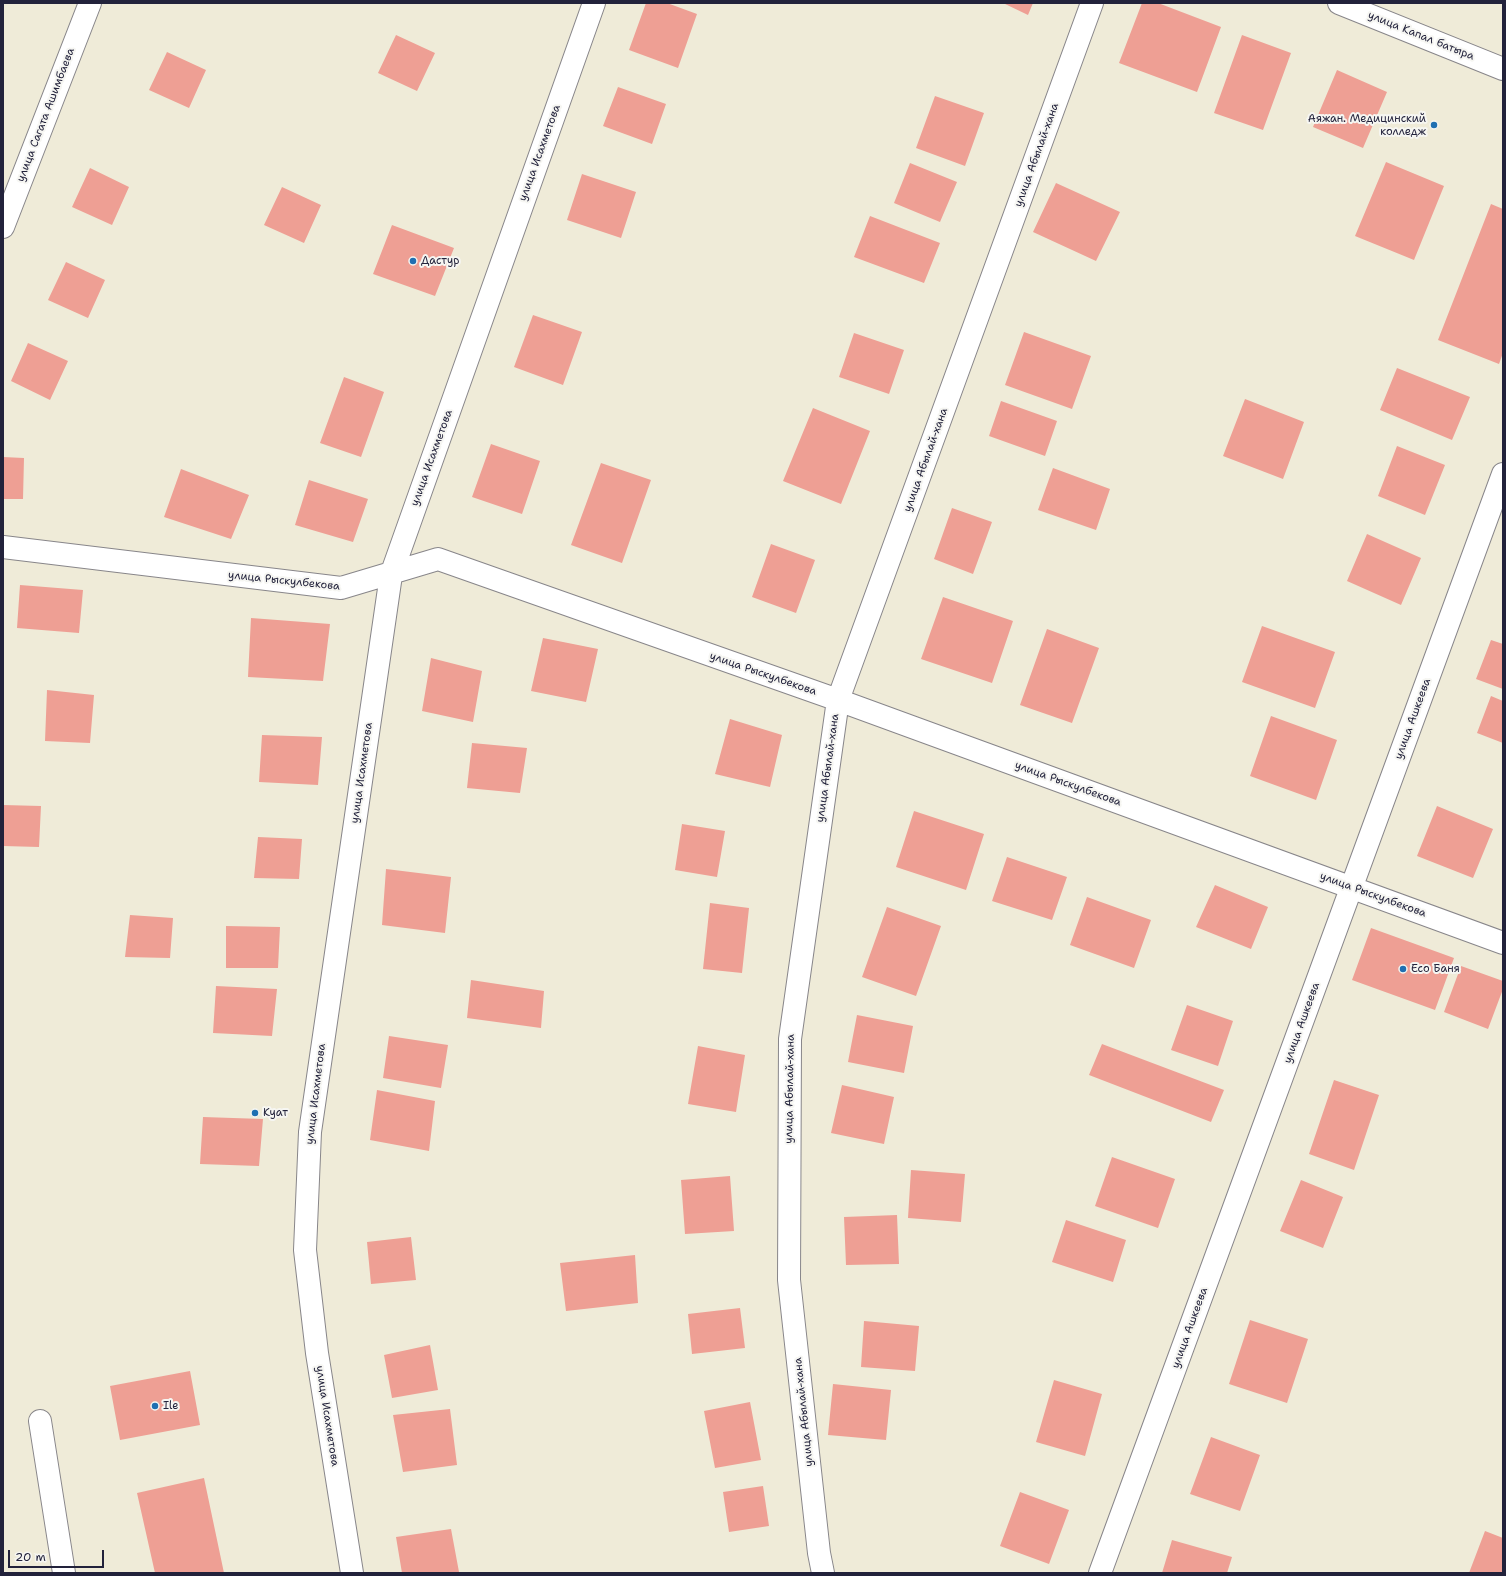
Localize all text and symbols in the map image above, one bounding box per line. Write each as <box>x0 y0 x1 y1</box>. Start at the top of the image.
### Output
street label: улица Капал батыра <box>1366 9 1476 63</box>
street label: улица Сагата Ашимбаева <box>14 46 78 184</box>
street label: улица Абылай-хана <box>1012 101 1062 209</box>
street label: улица Исахметова <box>516 103 564 203</box>
place label: Аяжан. Медицинский колледж <box>1308 112 1426 138</box>
marker: Аяжан. Медицинский колледж <box>1429 120 1439 130</box>
place label: Дастур <box>421 254 459 268</box>
marker: Дастур <box>408 256 418 266</box>
street label: улица Абылай-хана <box>901 406 951 514</box>
street label: улица Исахметова <box>408 408 456 508</box>
street label: улица Рыскулбекова <box>227 569 341 593</box>
street label: улица Рыскулбекова <box>708 649 818 699</box>
street label: улица Ашкеева <box>1392 677 1434 761</box>
street label: улица Абылай-хана <box>814 713 842 823</box>
street label: улица Исахметова <box>348 722 376 824</box>
street label: улица Рыскулбекова <box>1013 759 1123 809</box>
street label: улица Рыскулбекова <box>1318 870 1428 920</box>
place label: Eco Баня <box>1411 962 1460 976</box>
marker: Eco Баня <box>1398 964 1408 974</box>
street label: улица Ашкеева <box>1281 981 1323 1065</box>
street label: улица Абылай-хана <box>782 1034 798 1144</box>
street label: улица Исахметова <box>303 1043 329 1145</box>
place label: Куат <box>263 1106 288 1120</box>
marker: Куат <box>250 1108 260 1118</box>
street label: улица Ашкеева <box>1169 1286 1211 1370</box>
street label: улица Абылай-хана <box>792 1357 816 1467</box>
street label: улица Исахметова <box>313 1365 341 1467</box>
place label: Ile <box>163 1399 178 1413</box>
marker: Ile <box>150 1401 160 1411</box>
scale bar <box>10 1542 106 1568</box>
text: 20 m <box>15 1549 46 1565</box>

